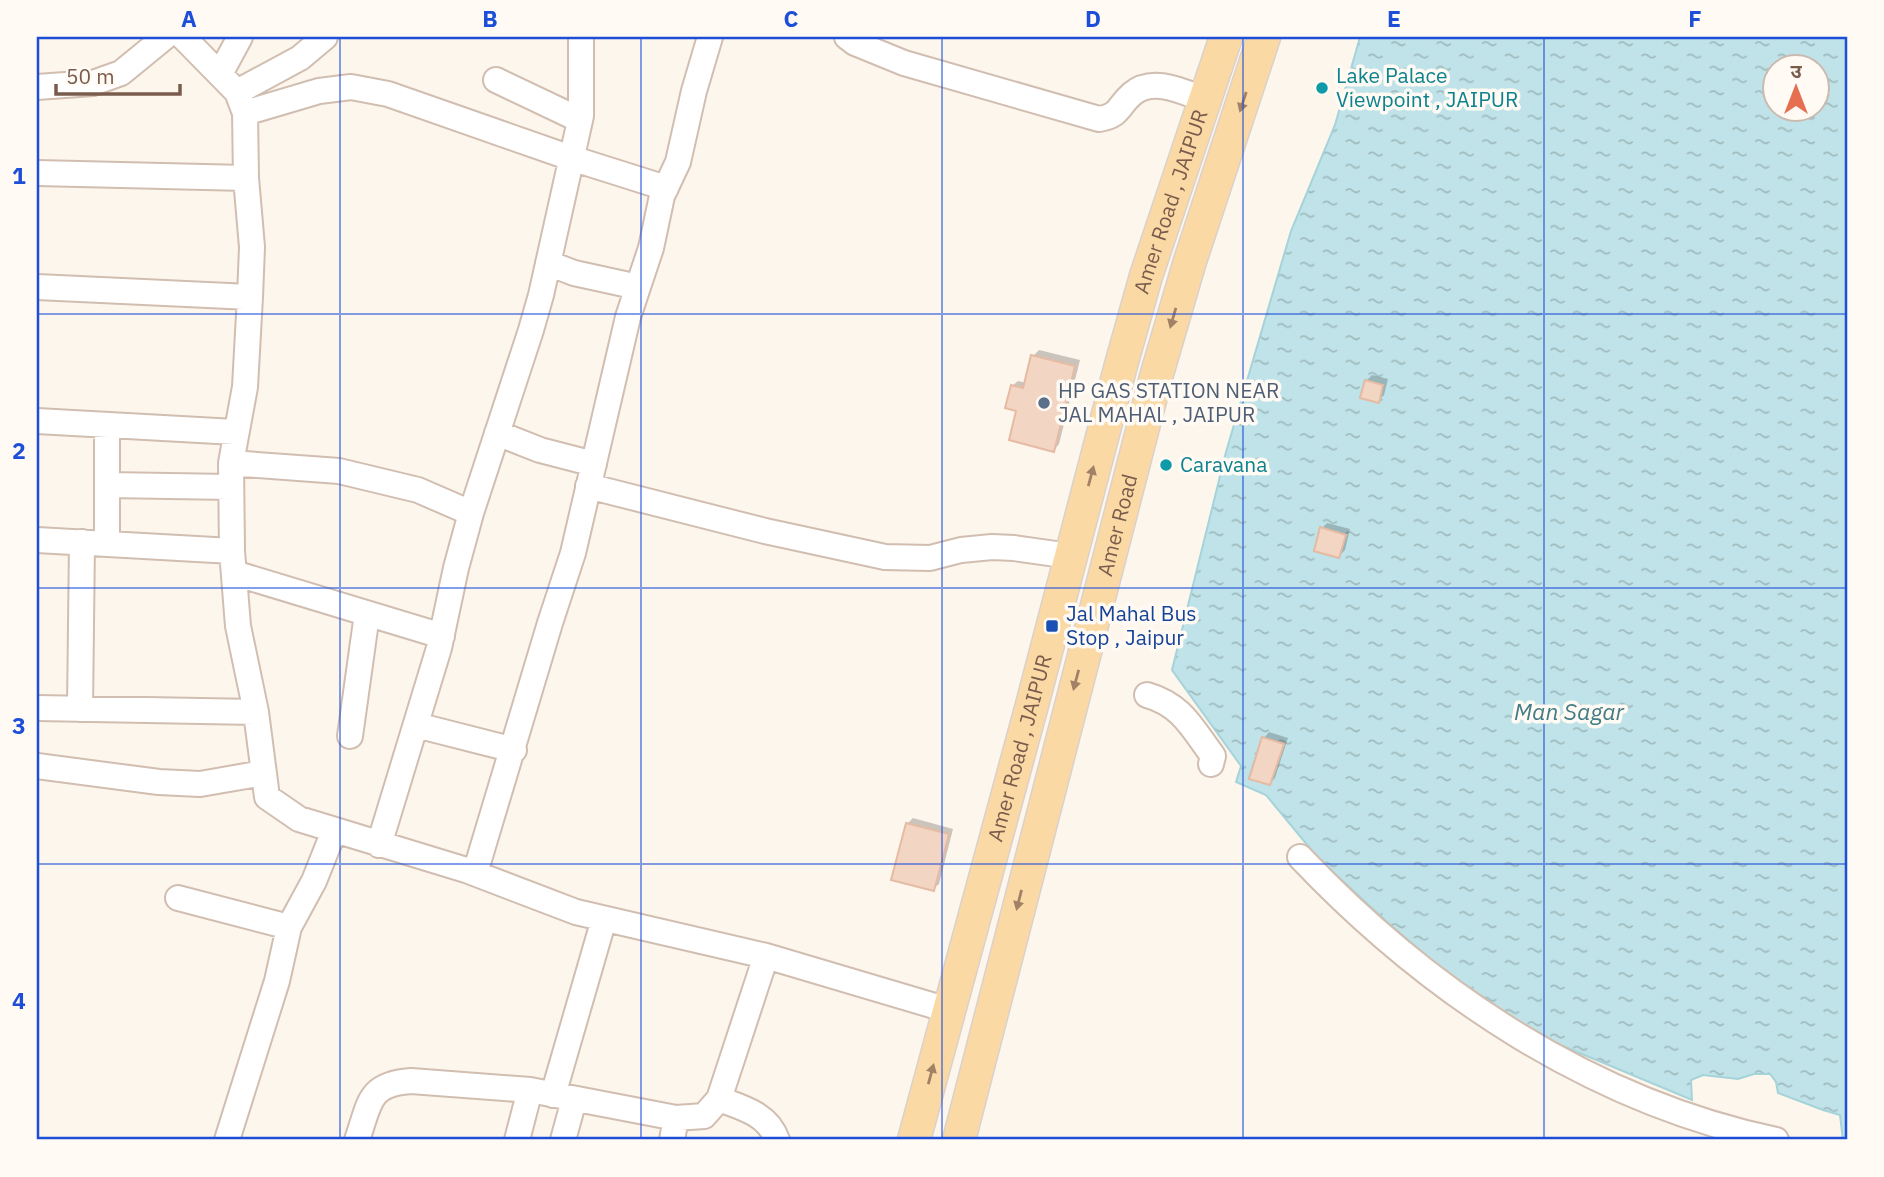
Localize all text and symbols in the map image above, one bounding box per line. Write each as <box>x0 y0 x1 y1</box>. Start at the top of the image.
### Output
text: A <box>181 3 197 33</box>
text: B <box>482 3 498 33</box>
text: C <box>784 3 799 33</box>
text: D <box>1085 3 1101 33</box>
text: E <box>1387 3 1401 33</box>
text: F <box>1688 3 1702 33</box>
scale bar <box>56 52 180 96</box>
north arrow <box>1762 52 1832 122</box>
text: उ <box>1790 59 1802 83</box>
place label: Lake Palace Viewpoint , JAIPUR <box>1336 61 1519 113</box>
text: 50 m <box>66 62 115 90</box>
marker: Lake Palace Viewpoint , JAIPUR <box>1314 80 1330 96</box>
one-way arrow <box>1237 91 1248 112</box>
street label: Amer Road , JAIPUR <box>1127 105 1214 297</box>
text: 1 <box>12 160 26 190</box>
one-way arrow <box>1167 308 1177 329</box>
place label: HP GAS STATION NEAR JAL MAHAL , JAIPUR <box>1058 376 1279 428</box>
marker: HP GAS STATION NEAR JAL MAHAL , JAIPUR <box>1036 395 1052 411</box>
text: 2 <box>12 435 26 465</box>
place label: Caravana <box>1180 450 1267 478</box>
marker: Caravana <box>1158 457 1174 473</box>
one-way arrow <box>1086 465 1097 487</box>
street label: Amer Road <box>1090 471 1143 579</box>
place label: Jal Mahal Bus Stop , Jaipur <box>1066 599 1197 651</box>
marker: Jal Mahal Bus Stop , Jaipur <box>1044 618 1060 634</box>
street label: Amer Road , JAIPUR <box>981 651 1058 845</box>
one-way arrow <box>1070 669 1081 691</box>
water label: Man Sagar <box>1514 696 1625 726</box>
text: 3 <box>12 710 26 740</box>
one-way arrow <box>1013 889 1024 911</box>
text: 4 <box>12 985 26 1015</box>
one-way arrow <box>926 1063 937 1085</box>

